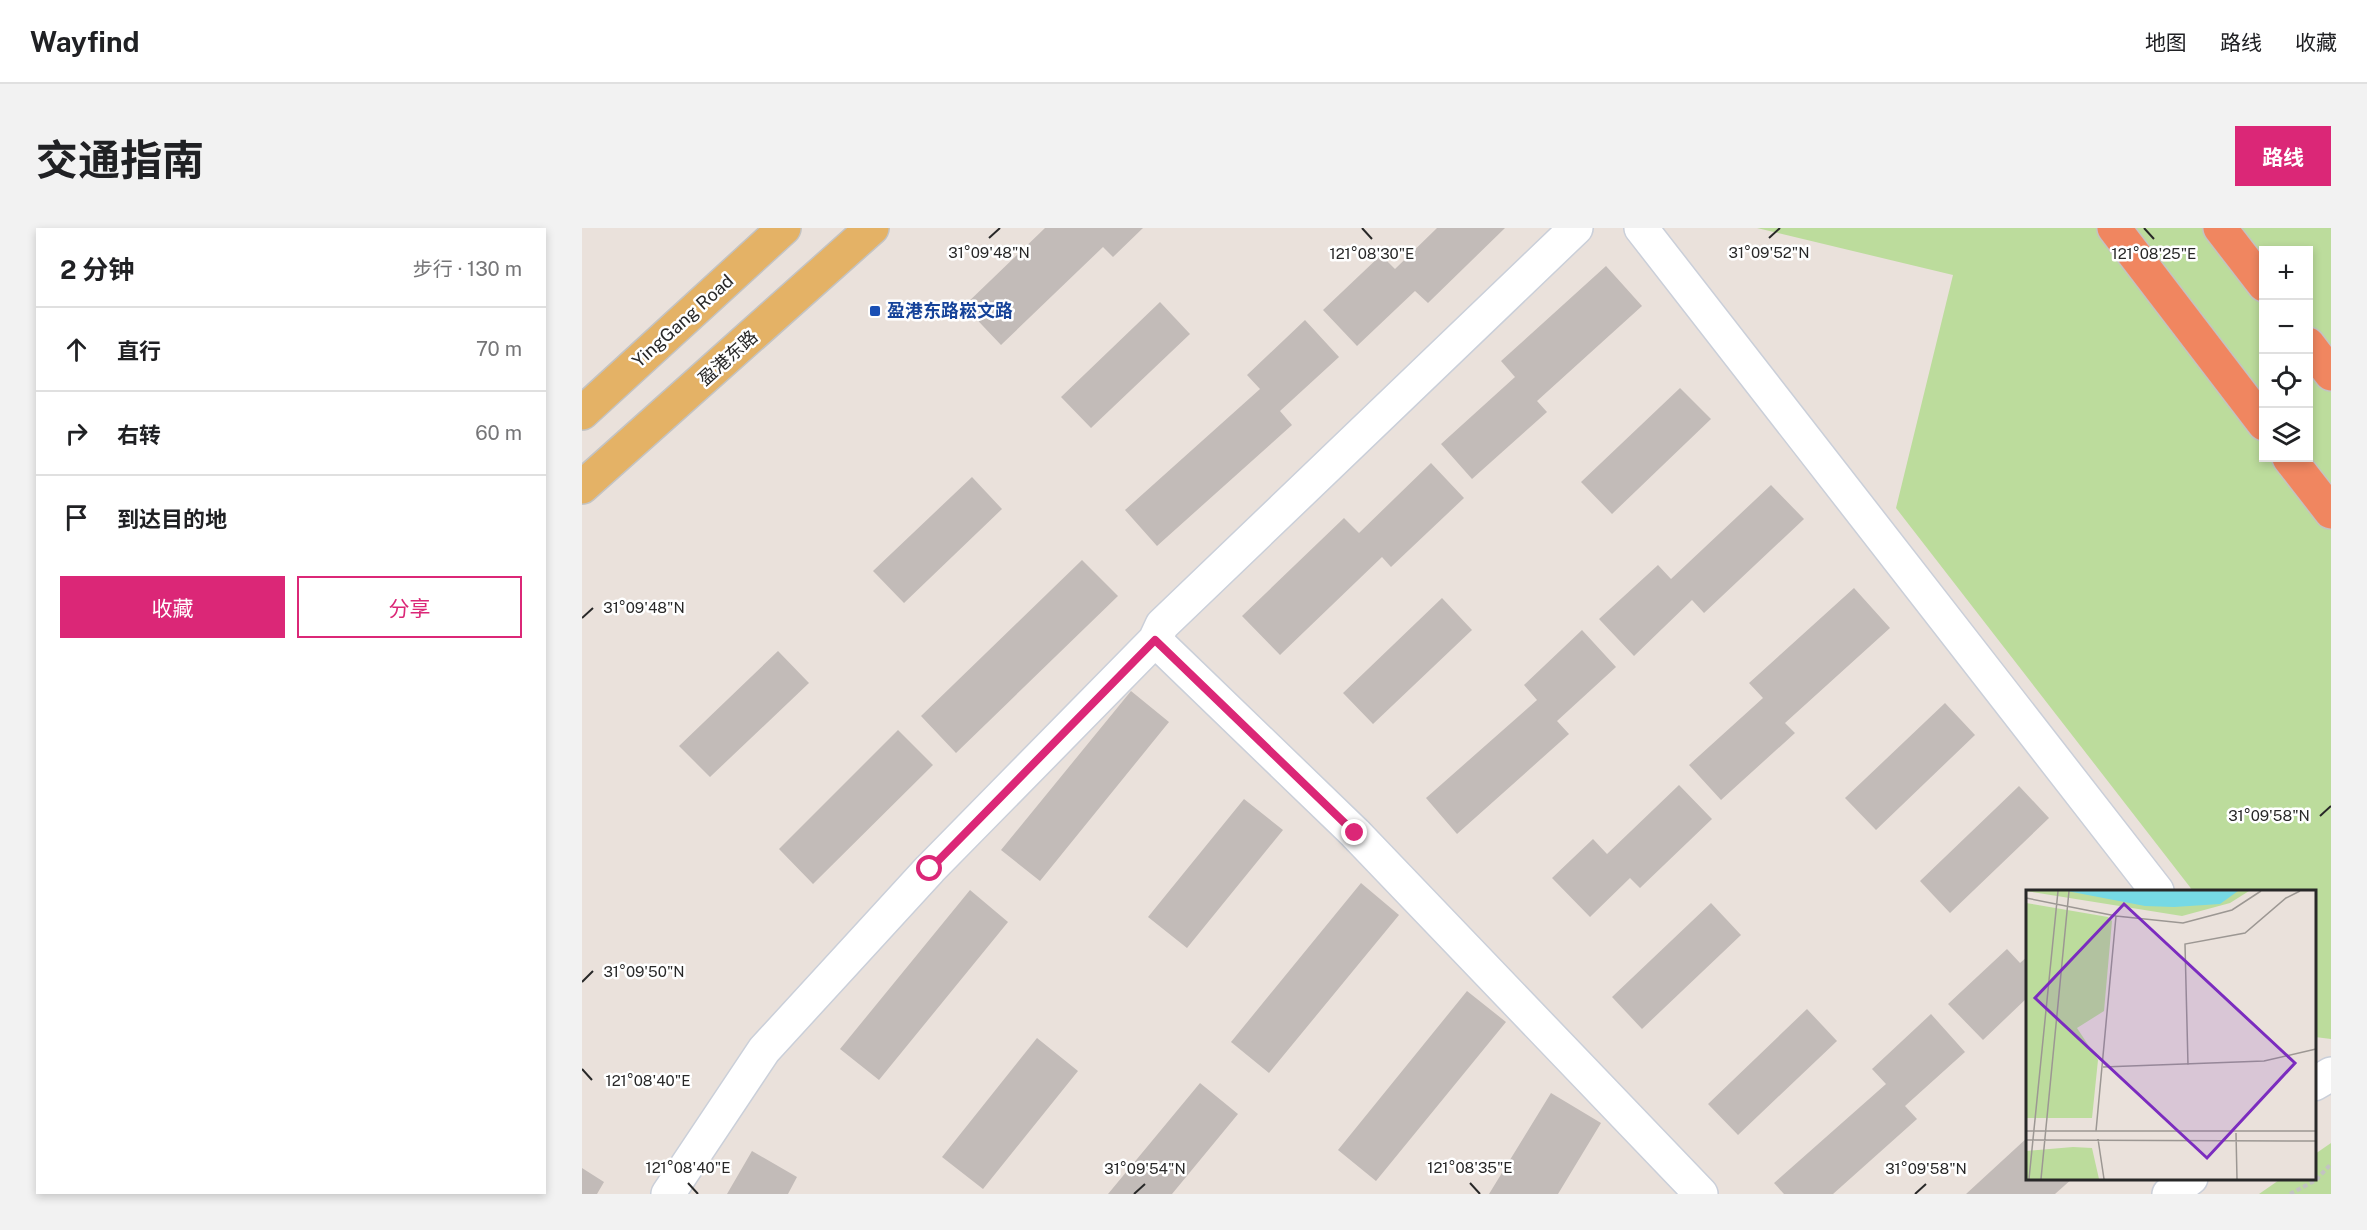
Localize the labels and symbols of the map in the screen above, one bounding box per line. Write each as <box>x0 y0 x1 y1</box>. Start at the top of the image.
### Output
text: 31°09'48"N <box>948 244 1030 261</box>
text: 31°09'52"N <box>1729 244 1809 261</box>
text: 121°08'30"E <box>1330 245 1414 262</box>
text: 121°08'25"E <box>2112 245 2196 262</box>
street label: YingGang Road <box>628 270 737 371</box>
place label: 盈港东路崧文路 <box>887 300 1013 321</box>
marker: 盈港东路崧文路 <box>868 304 882 318</box>
street label: 盈港东路 <box>694 326 761 390</box>
text: 31°09'48"N <box>603 599 685 616</box>
text: 31°09'58"N <box>2228 807 2310 824</box>
route end <box>1341 819 1367 845</box>
route start <box>916 855 942 881</box>
inset map <box>2026 890 2316 1179</box>
text: 31°09'50"N <box>603 963 685 980</box>
text: 121°08'40"E <box>606 1072 690 1089</box>
text: 121°08'40"E <box>646 1159 730 1176</box>
text: 121°08'35"E <box>1427 1159 1513 1176</box>
text: 31°09'54"N <box>1104 1160 1186 1177</box>
text: 31°09'58"N <box>1885 1160 1967 1177</box>

